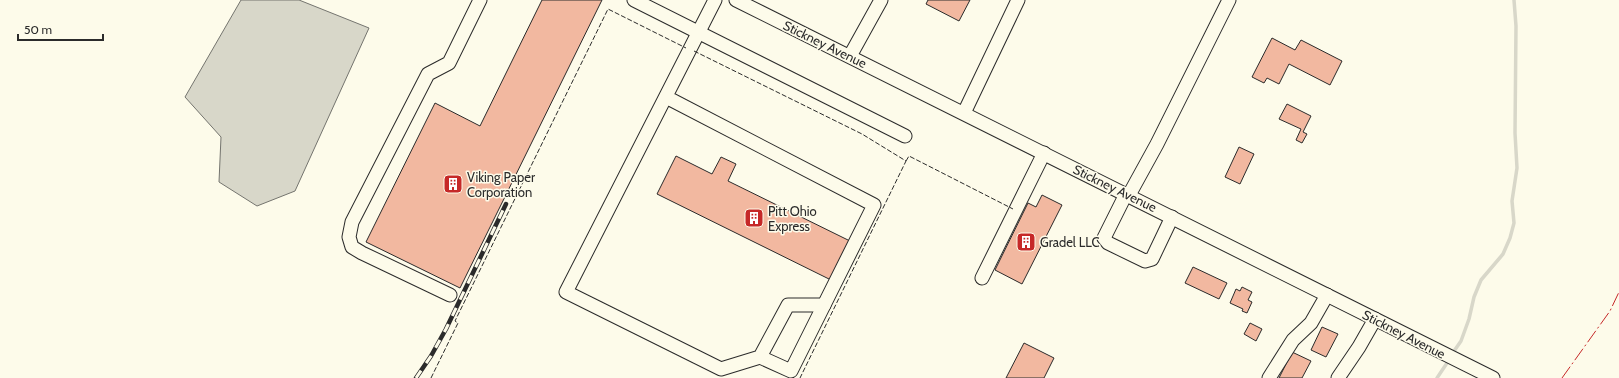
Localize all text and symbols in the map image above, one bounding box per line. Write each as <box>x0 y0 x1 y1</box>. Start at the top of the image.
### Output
scale bar <box>18 16 103 42</box>
street label: Stickney Avenue <box>781 17 870 71</box>
text: 50 m <box>24 22 52 37</box>
street label: Stickney Avenue <box>1071 161 1160 215</box>
place label: Viking Paper Corporation <box>467 169 536 200</box>
building icon: Viking Paper Corporation <box>442 173 464 195</box>
place label: Pitt Ohio Express <box>768 203 817 234</box>
building icon: Pitt Ohio Express <box>743 207 765 229</box>
building icon: Gradel LLC <box>1015 231 1037 253</box>
place label: Gradel LLC <box>1040 234 1100 250</box>
street label: Stickney Avenue <box>1360 306 1448 362</box>

